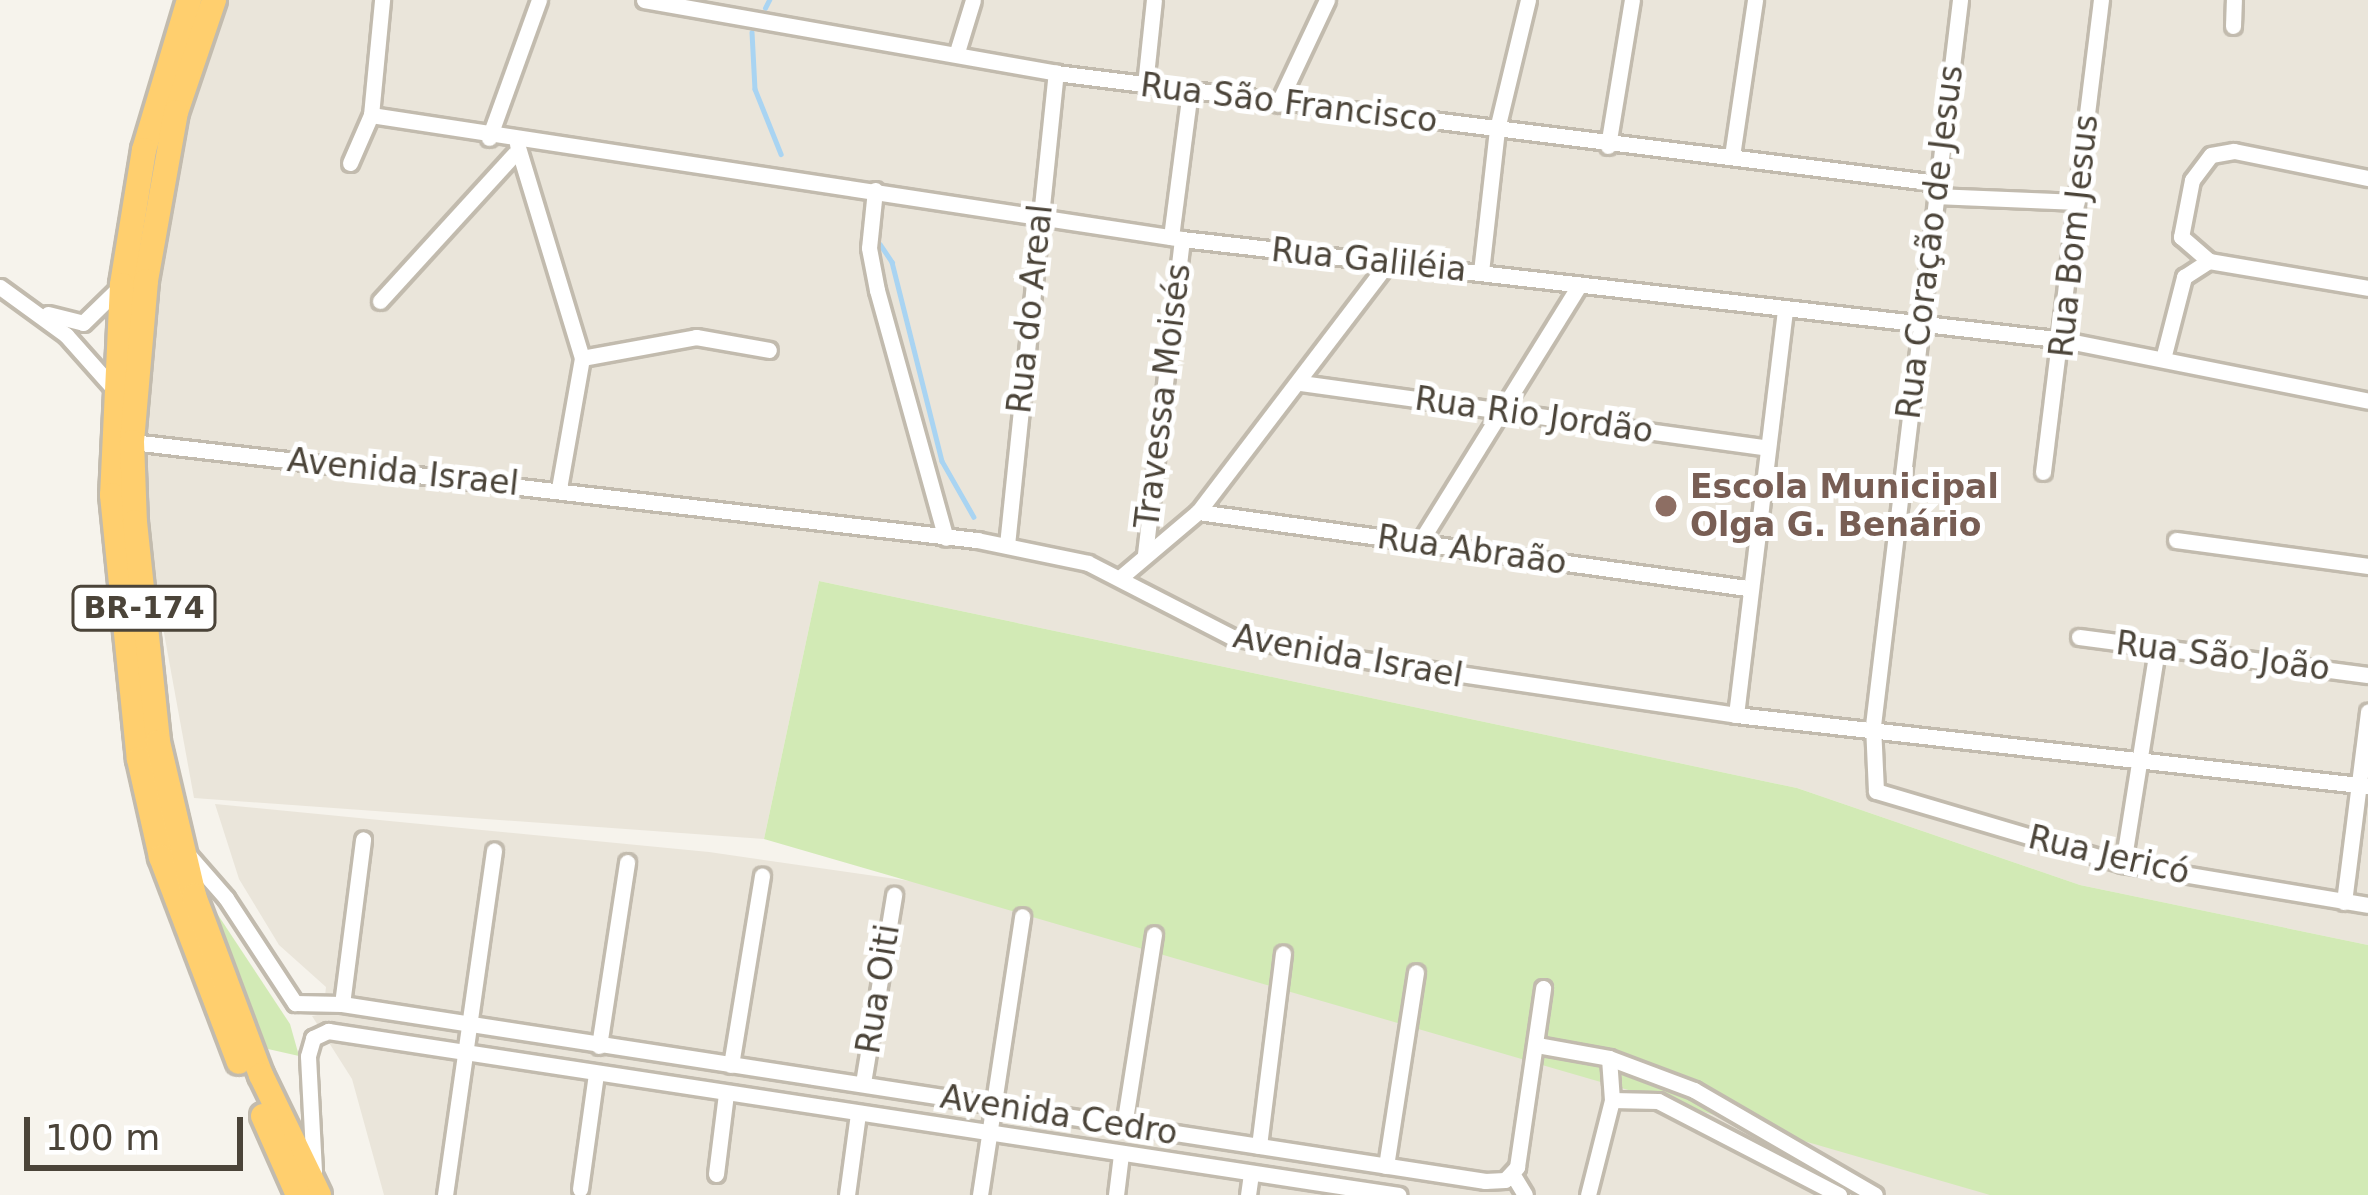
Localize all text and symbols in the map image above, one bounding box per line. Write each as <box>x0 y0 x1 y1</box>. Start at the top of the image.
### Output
street label: Rua Coração de Jesus <box>1889 63 1971 421</box>
street label: Rua São Francisco <box>1138 65 1440 141</box>
street label: Rua Bom Jesus <box>2042 113 2106 359</box>
street label: Rua do Areal <box>999 203 1061 415</box>
street label: Rua Galiléia <box>1269 230 1469 290</box>
street label: Travessa Moisés <box>1127 261 1199 531</box>
street label: Rua Rio Jordão <box>1412 379 1656 451</box>
street label: Avenida Israel <box>285 440 521 504</box>
place label: Escola Municipal Olga G. Benário <box>1690 467 1999 545</box>
marker: Escola Municipal Olga G. Benário <box>1653 493 1679 519</box>
street label: Rua Abraão <box>1375 517 1569 583</box>
road number: BR-174 <box>69 584 219 632</box>
street label: Avenida Israel <box>1230 616 1466 696</box>
street label: Rua São João <box>2114 623 2332 689</box>
street label: Rua Jericó <box>2025 817 2193 893</box>
street label: Rua Oiti <box>848 922 908 1056</box>
street label: Avenida Cedro <box>938 1077 1180 1153</box>
scale bar <box>30 1093 249 1167</box>
text: 100 m <box>45 1117 160 1158</box>

